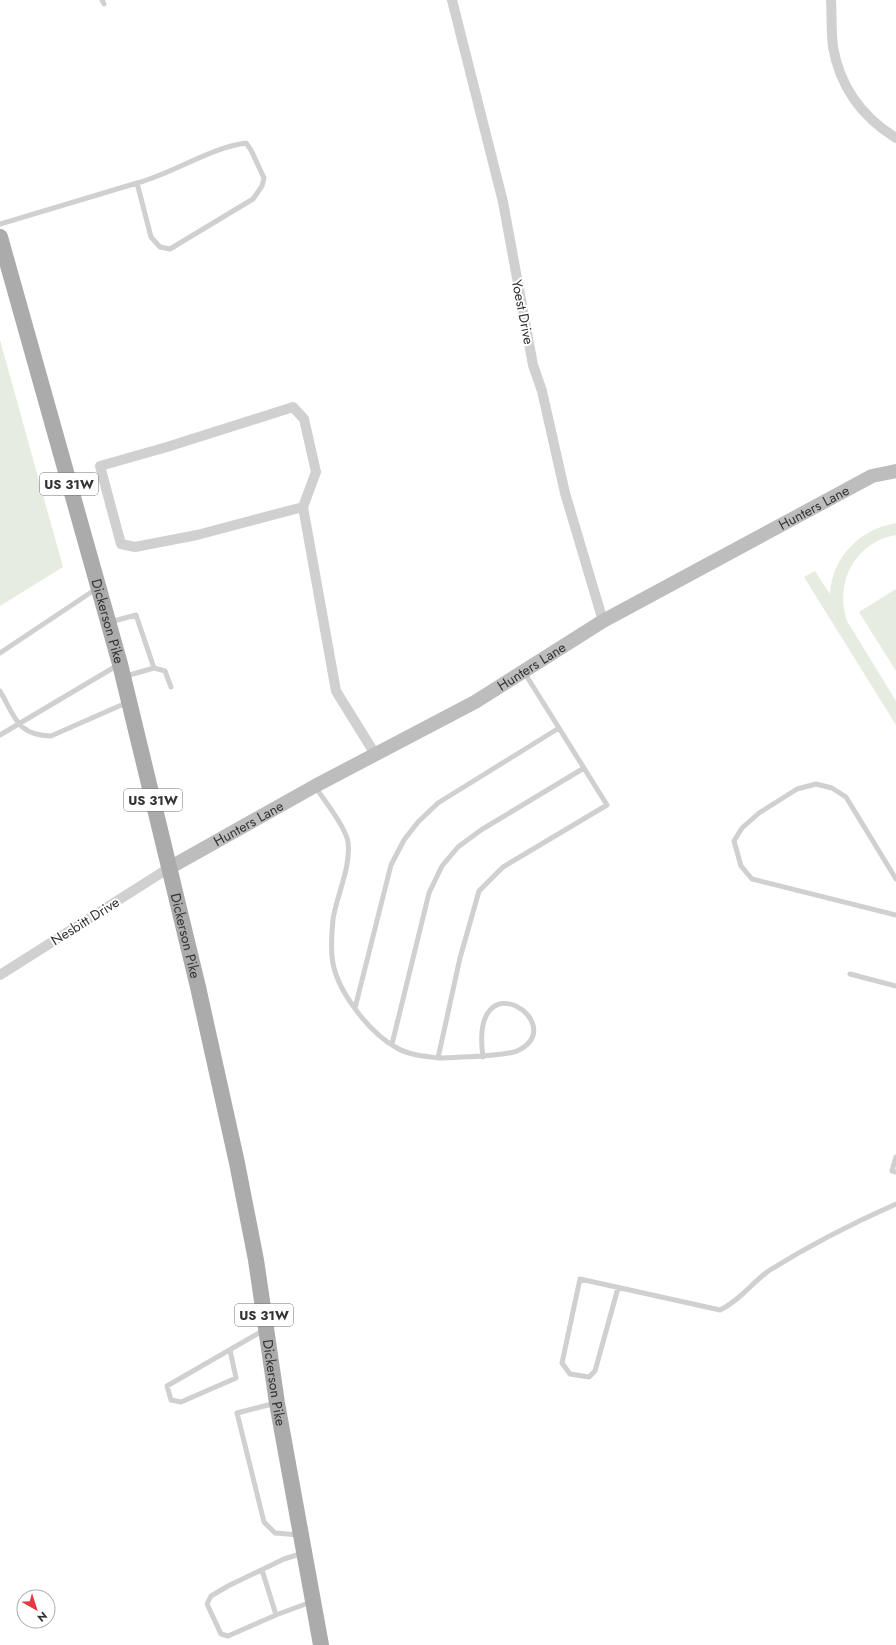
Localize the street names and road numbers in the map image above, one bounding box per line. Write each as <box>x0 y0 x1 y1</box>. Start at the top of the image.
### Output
street label: Yoest Drive <box>507 278 539 346</box>
road number: US 31W <box>40 473 98 495</box>
street label: Hunters Lane <box>775 480 853 535</box>
street label: Dickerson Pike <box>87 576 129 666</box>
street label: Hunters Lane <box>493 637 570 695</box>
road number: US 31W <box>124 789 182 811</box>
street label: Hunters Lane <box>210 796 287 851</box>
street label: Dickerson Pike <box>166 891 206 980</box>
street label: Nesbitt Drive <box>47 892 123 950</box>
road number: US 31W <box>235 1304 293 1326</box>
street label: Dickerson Pike <box>258 1338 291 1428</box>

